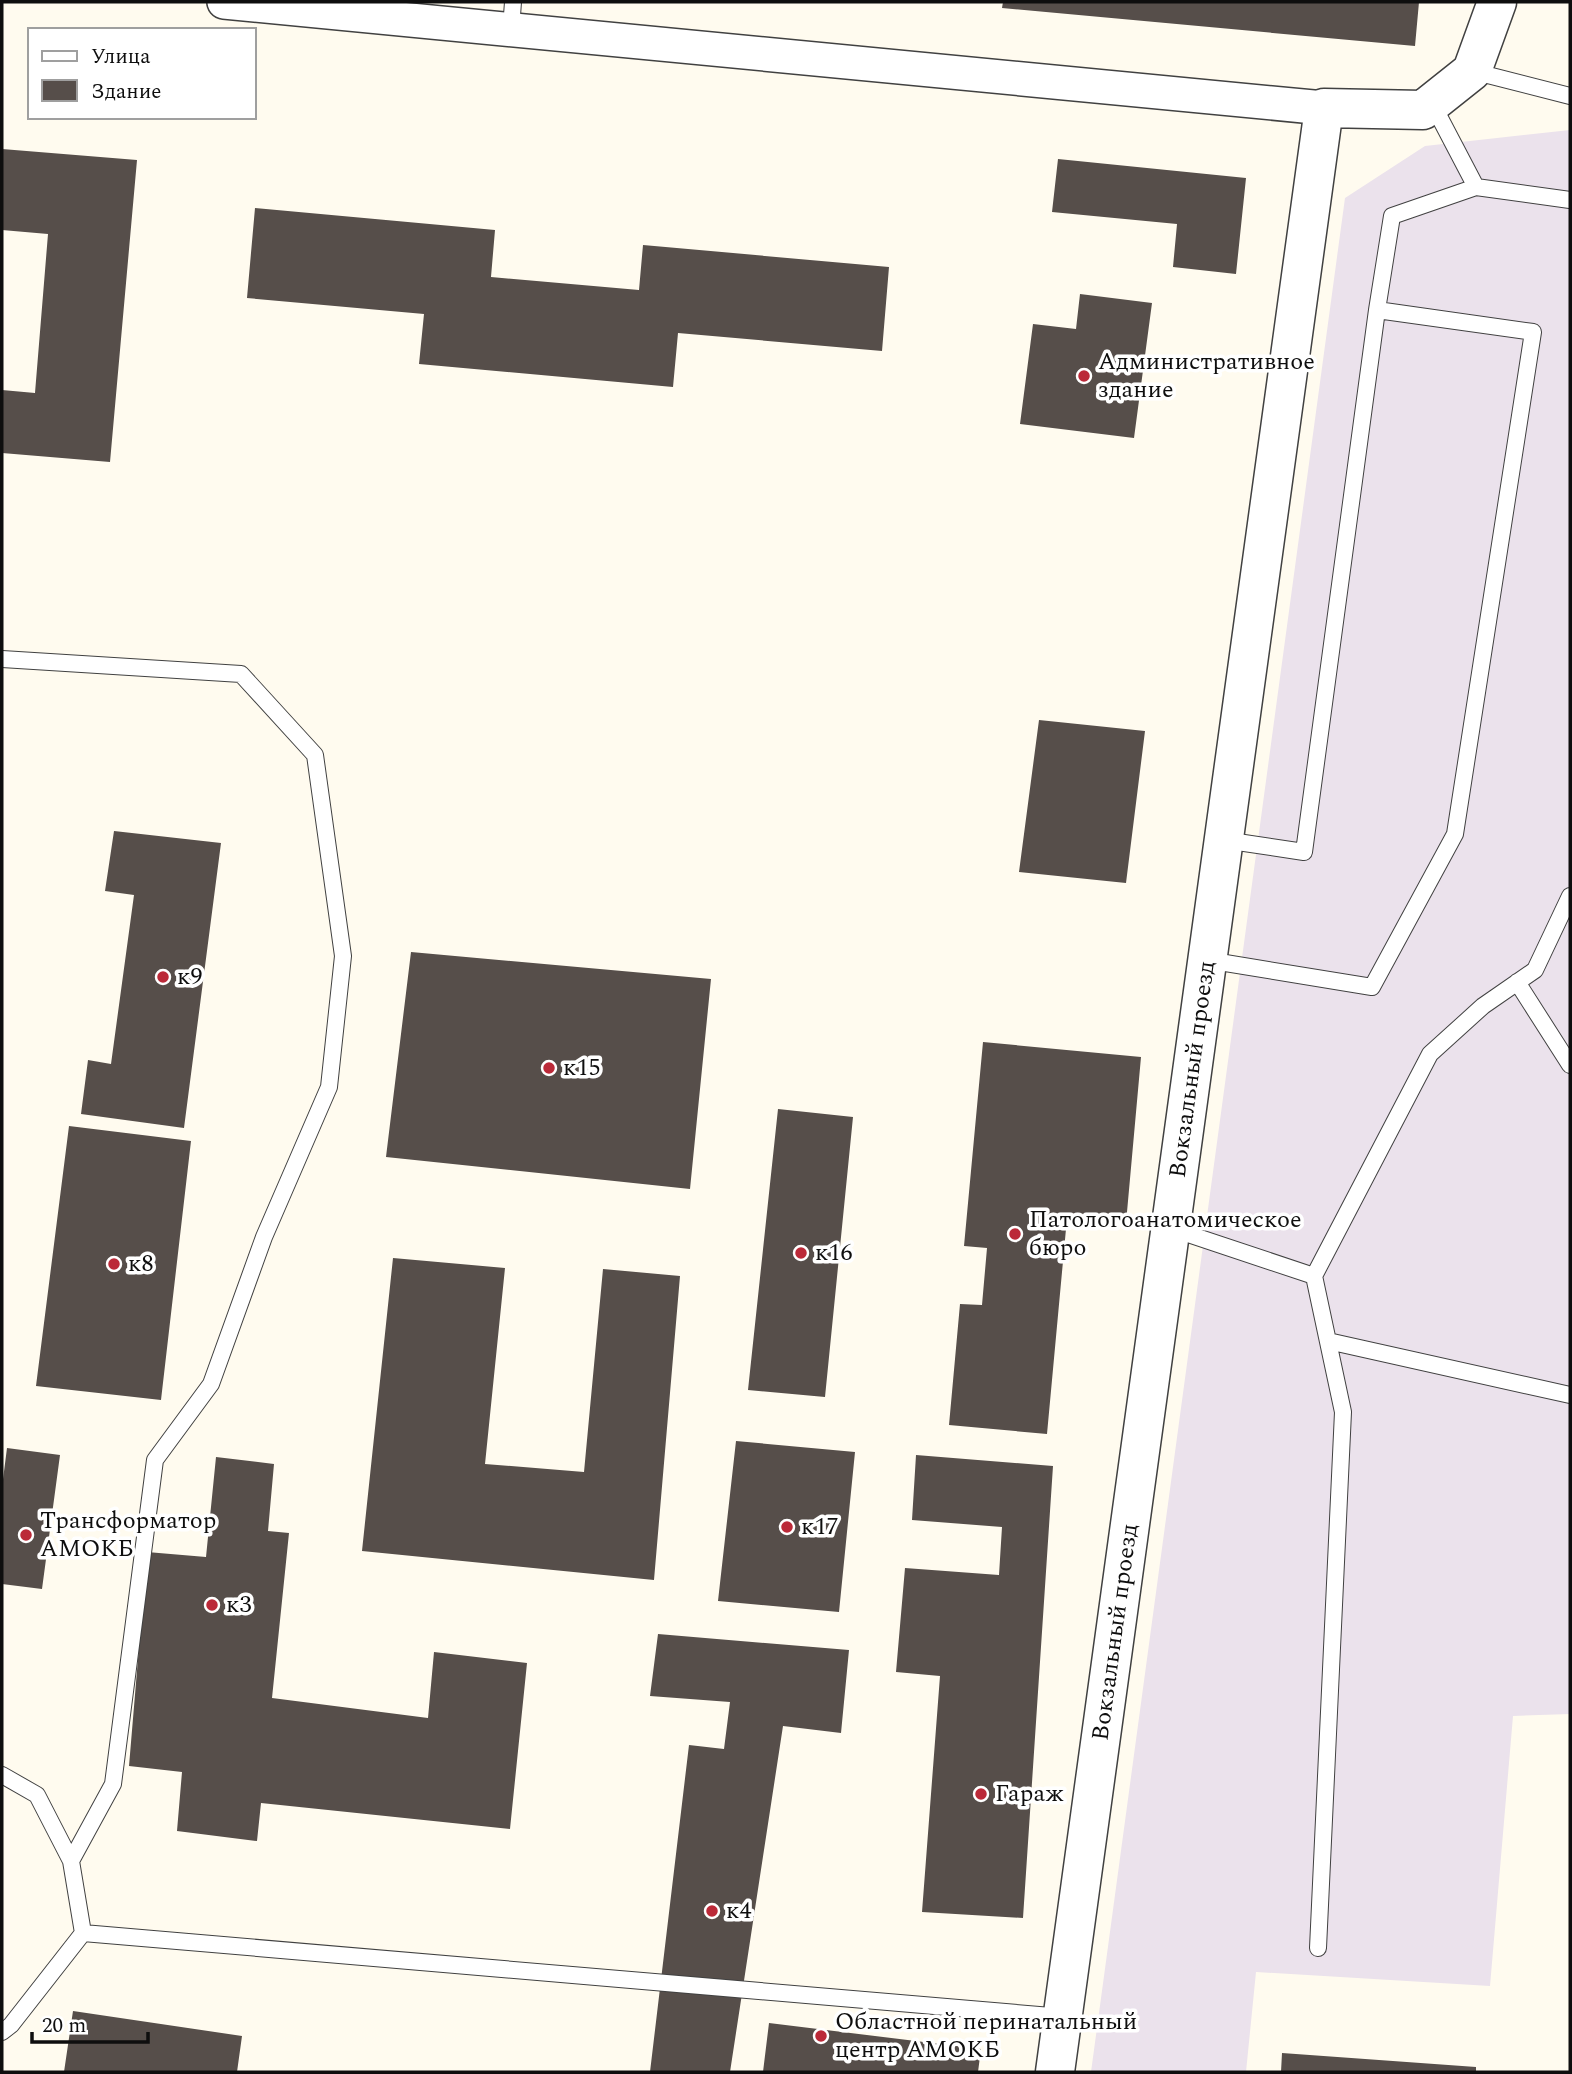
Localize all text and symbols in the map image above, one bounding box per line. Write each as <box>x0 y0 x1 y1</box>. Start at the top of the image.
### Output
legend <box>28 28 256 119</box>
text: Улица <box>91 41 151 73</box>
text: Здание <box>91 76 161 108</box>
place label: Административное здание <box>1098 344 1315 408</box>
marker: Административное здание <box>1076 368 1092 384</box>
place label: к9 <box>177 959 202 995</box>
street label: Вокзальный проезд <box>1160 959 1225 1180</box>
marker: к9 <box>155 969 171 985</box>
place label: к15 <box>563 1050 600 1086</box>
marker: к15 <box>541 1060 557 1076</box>
place label: Патологоанатомическое бюро <box>1029 1202 1302 1266</box>
marker: Патологоанатомическое бюро <box>1007 1226 1023 1242</box>
place label: к16 <box>815 1235 852 1271</box>
marker: к16 <box>793 1245 809 1261</box>
place label: к8 <box>128 1246 153 1282</box>
marker: к8 <box>106 1256 122 1272</box>
place label: Трансформатор АМОКБ <box>40 1503 216 1567</box>
place label: к17 <box>801 1509 838 1545</box>
marker: к17 <box>779 1519 795 1535</box>
street label: Вокзальный проезд <box>1083 1521 1148 1743</box>
marker: Трансформатор АМОКБ <box>18 1527 34 1543</box>
place label: к3 <box>226 1587 251 1623</box>
marker: к3 <box>204 1597 220 1613</box>
place label: Гараж <box>995 1776 1064 1812</box>
marker: Гараж <box>973 1786 989 1802</box>
place label: к4 <box>726 1893 751 1929</box>
marker: к4 <box>704 1903 720 1919</box>
scale bar <box>32 2000 147 2044</box>
place label: Областной перинатальный центр АМОКБ <box>835 2004 1137 2068</box>
text: 20 m <box>42 2010 86 2042</box>
marker: Областной перинатальный центр АМОКБ <box>813 2028 829 2044</box>

